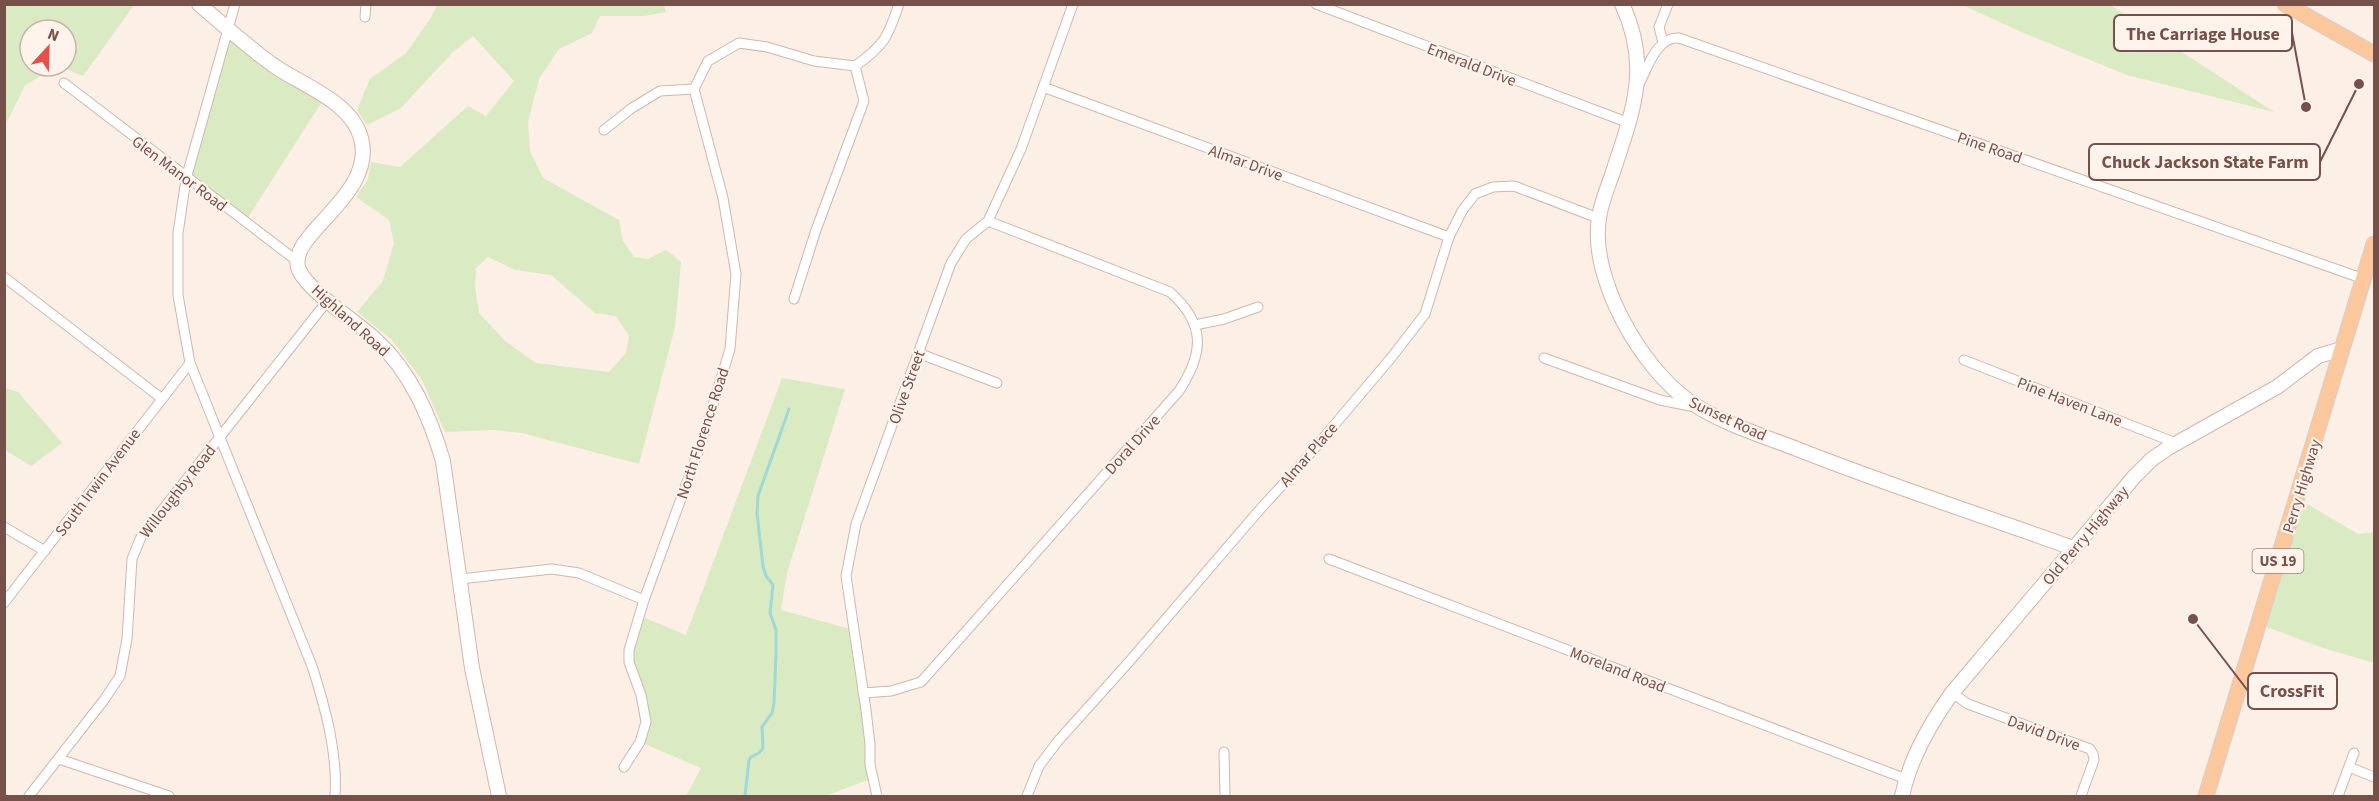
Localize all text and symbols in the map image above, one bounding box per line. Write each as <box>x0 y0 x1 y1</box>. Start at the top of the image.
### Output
callout: The Carriage House <box>2114 15 2292 51</box>
north arrow <box>18 18 78 78</box>
text: The Carriage House <box>2126 22 2280 47</box>
text: N <box>44 23 62 47</box>
street label: Emerald Drive <box>1424 38 1519 92</box>
street label: Pine Road <box>1954 127 2025 169</box>
street label: Glen Manor Road <box>127 131 232 217</box>
street label: Almar Drive <box>1205 139 1286 187</box>
callout: Chuck Jackson State Farm <box>2089 144 2320 180</box>
text: Chuck Jackson State Farm <box>2101 150 2309 175</box>
street label: Highland Road <box>306 280 394 362</box>
street label: Olive Street <box>883 347 931 427</box>
street label: North Florence Road <box>671 365 735 502</box>
street label: Pine Haven Lane <box>2014 372 2126 432</box>
street label: Sunset Road <box>1685 391 1770 447</box>
street label: Doral Drive <box>1100 410 1166 479</box>
street label: Almar Place <box>1275 418 1343 492</box>
street label: South Irwin Avenue <box>50 424 146 541</box>
street label: Perry Highway <box>2277 436 2327 536</box>
street label: Willoughby Road <box>134 440 221 543</box>
street label: Old Perry Highway <box>2038 481 2134 590</box>
road number: US 19 <box>2252 549 2304 573</box>
street label: Moreland Road <box>1567 642 1669 698</box>
callout: CrossFit <box>2248 673 2337 709</box>
text: CrossFit <box>2260 679 2324 704</box>
street label: David Drive <box>2004 710 2083 756</box>

